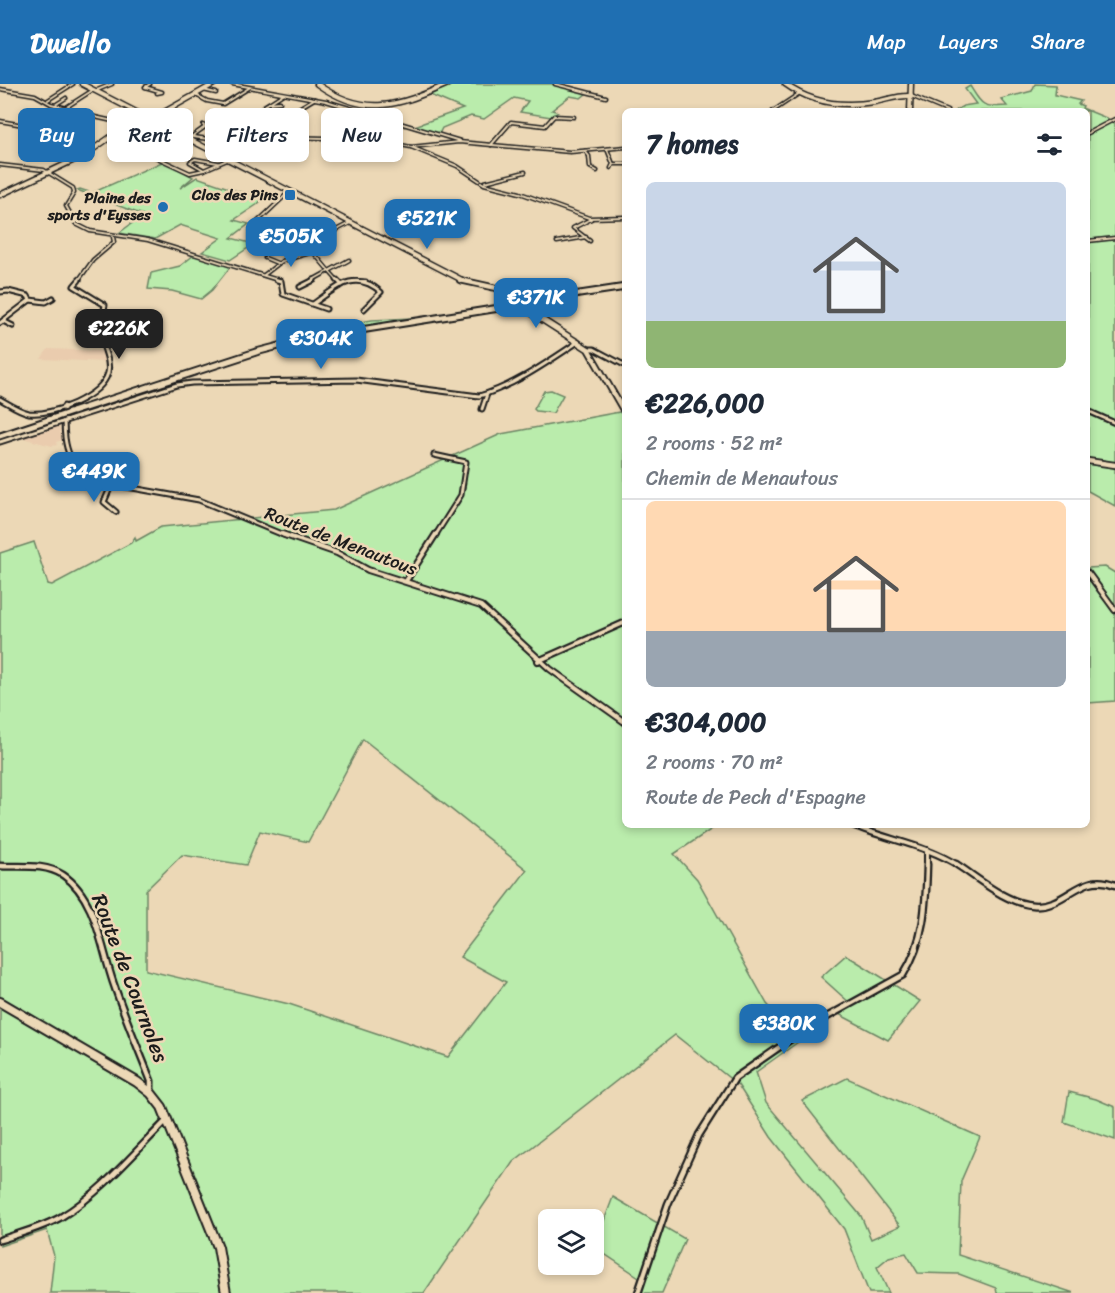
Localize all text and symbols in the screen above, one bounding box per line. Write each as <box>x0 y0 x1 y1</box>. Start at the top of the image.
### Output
text: Dwello <box>30 18 111 67</box>
text: Map <box>867 23 906 61</box>
text: Layers <box>939 23 998 61</box>
text: Share <box>1031 23 1085 61</box>
chip: Buy <box>18 108 95 162</box>
chip: Rent <box>107 108 193 162</box>
chip: Filters <box>205 108 309 162</box>
chip: New <box>321 108 403 162</box>
text: 7 homes <box>646 121 738 167</box>
icon: filters <box>1033 128 1066 161</box>
place label: Clos des Pins <box>191 182 279 208</box>
place label: Plaine des sports d'Eysses <box>47 185 152 228</box>
marker: Clos des Pins <box>283 188 297 202</box>
pin: €521K <box>385 199 469 250</box>
marker: Plaine des sports d'Eysses <box>156 200 170 214</box>
text: €521K <box>398 201 456 236</box>
pin: €505K <box>249 217 333 268</box>
text: €505K <box>260 219 322 254</box>
icon: home <box>802 221 910 329</box>
pin: €371K <box>494 278 578 329</box>
text: €371K <box>508 280 564 315</box>
pin: €226K <box>77 309 161 360</box>
text: €226K <box>89 311 149 346</box>
pin: €304K <box>279 319 363 370</box>
text: €304K <box>290 321 352 356</box>
text: €226,000 <box>646 380 764 426</box>
text: 2 rooms · 52 m² <box>646 426 783 461</box>
pin: €449K <box>52 452 136 503</box>
text: €449K <box>63 454 125 489</box>
text: Chemin de Menautous <box>646 461 838 496</box>
street label: Route de Menautous <box>260 497 423 585</box>
icon: home <box>802 540 910 648</box>
text: €304,000 <box>646 699 767 745</box>
text: 2 rooms · 70 m² <box>646 745 783 780</box>
text: Route de Pech d'Espagne <box>646 780 866 815</box>
street label: Route de Cournoles <box>80 888 180 1068</box>
pin: €380K <box>742 1004 826 1055</box>
text: €380K <box>753 1006 815 1041</box>
map controls <box>538 1209 604 1275</box>
button: layers <box>538 1209 604 1275</box>

